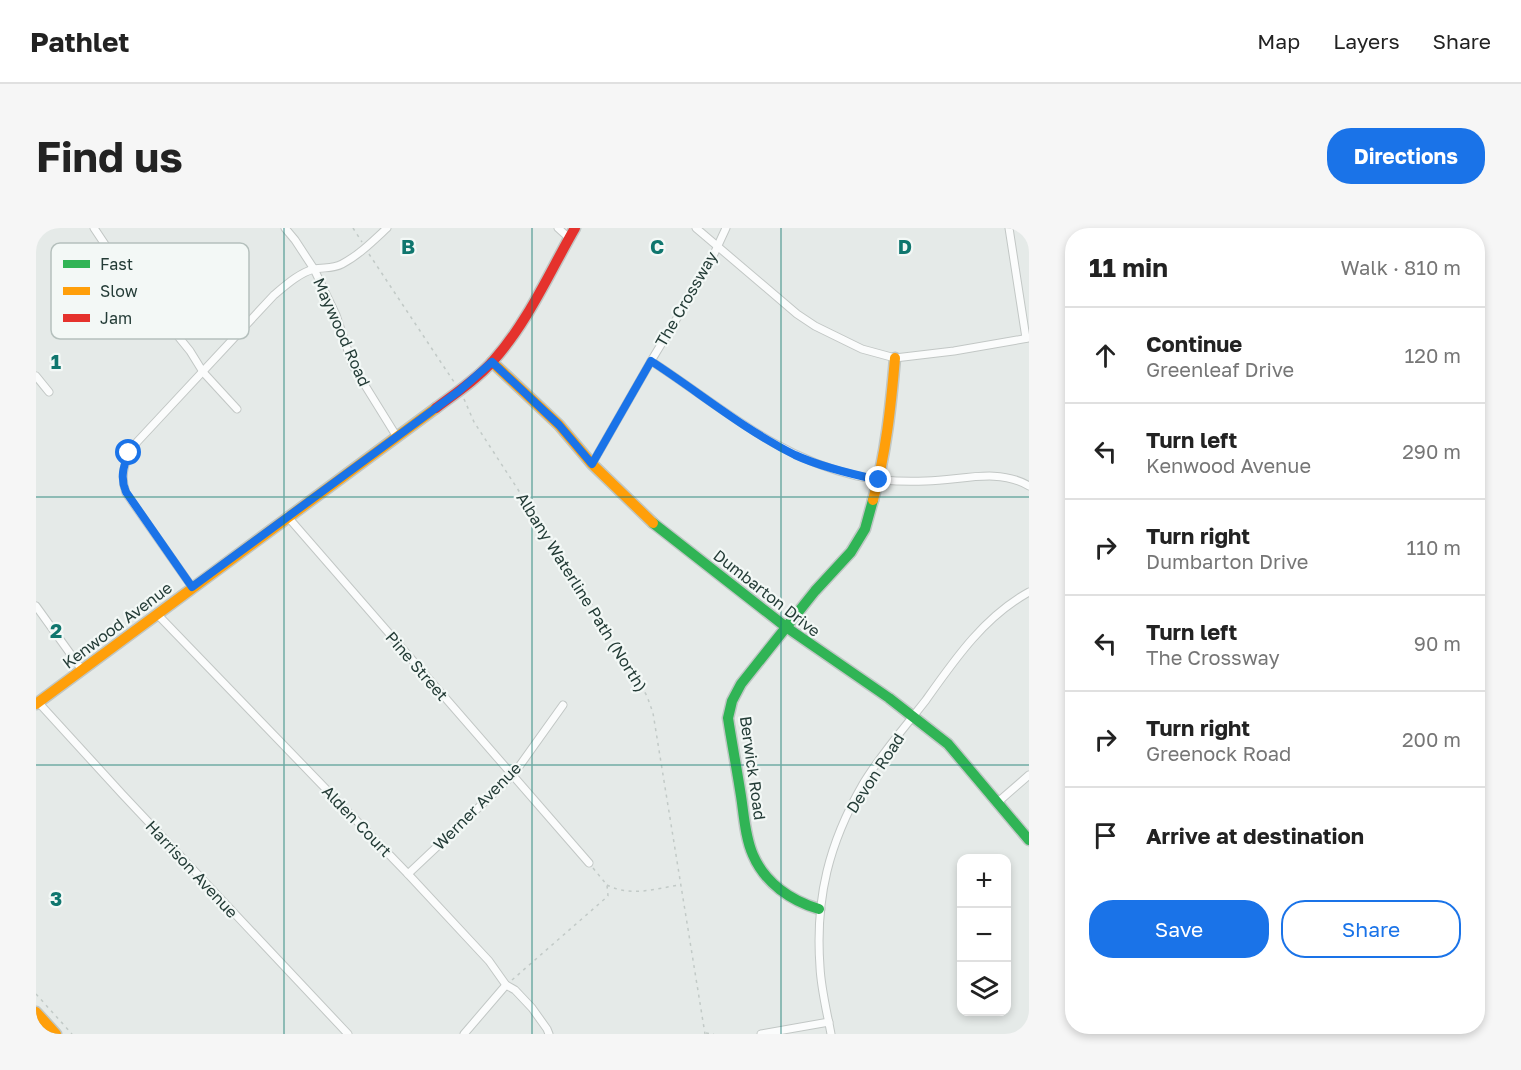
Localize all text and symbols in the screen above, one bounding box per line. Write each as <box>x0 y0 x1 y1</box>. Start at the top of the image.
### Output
text: Pathlet <box>30 25 130 58</box>
text: Map <box>1257 28 1300 54</box>
text: Layers <box>1333 28 1400 54</box>
text: Share <box>1433 28 1491 54</box>
button: Directions <box>1327 128 1485 184</box>
text: Find us <box>36 131 183 181</box>
text: B <box>401 234 415 258</box>
text: C <box>650 234 664 258</box>
text: D <box>898 234 912 258</box>
legend <box>51 243 249 339</box>
street label: The Crossway <box>651 248 721 350</box>
text: 11 min <box>1089 252 1168 283</box>
text: Fast <box>100 254 133 274</box>
text: Walk · 810 m <box>1341 255 1461 279</box>
street label: Maywood Road <box>309 275 375 389</box>
text: Slow <box>100 281 138 301</box>
text: Jam <box>100 308 132 328</box>
text: Continue <box>1146 330 1242 357</box>
icon: ahead <box>1089 339 1122 372</box>
text: 120 m <box>1405 343 1461 367</box>
text: 1 <box>51 349 61 373</box>
text: Greenleaf Drive <box>1146 357 1294 381</box>
text: Turn left <box>1146 426 1237 453</box>
icon: left <box>1089 435 1122 468</box>
route start <box>115 439 141 465</box>
text: 290 m <box>1402 439 1461 463</box>
text: Kenwood Avenue <box>1146 453 1311 477</box>
route end <box>865 466 891 492</box>
street label: Albany Waterline Path (North) <box>512 489 652 695</box>
text: Turn right <box>1146 522 1250 549</box>
icon: right <box>1089 531 1122 564</box>
text: 110 m <box>1407 535 1461 559</box>
street label: Dumbarton Drive <box>710 545 824 641</box>
text: Dumbarton Drive <box>1146 549 1308 573</box>
street label: Kenwood Avenue <box>58 577 176 673</box>
text: 2 <box>50 618 62 642</box>
text: Turn left <box>1146 618 1237 645</box>
street label: Pine Street <box>381 627 453 705</box>
icon: left <box>1089 627 1122 660</box>
text: 90 m <box>1414 631 1461 655</box>
text: The Crossway <box>1146 645 1280 669</box>
text: Turn right <box>1146 714 1250 741</box>
street label: Berwick Road <box>736 715 770 821</box>
icon: right <box>1089 723 1122 756</box>
text: 200 m <box>1402 727 1461 751</box>
street label: Devon Road <box>842 729 908 817</box>
text: Greenock Road <box>1146 741 1291 765</box>
street label: Werner Avenue <box>429 758 525 854</box>
street label: Alden Court <box>318 781 396 861</box>
street label: Harrison Avenue <box>142 816 242 922</box>
icon: arrive <box>1089 819 1122 852</box>
text: Arrive at destination <box>1146 822 1364 849</box>
map controls <box>957 854 1011 1016</box>
button: + <box>957 854 1011 908</box>
text: 3 <box>50 886 62 910</box>
button: Save <box>1089 900 1269 958</box>
button: Share <box>1281 900 1461 958</box>
button: − <box>957 908 1011 962</box>
button: layers <box>957 962 1011 1016</box>

